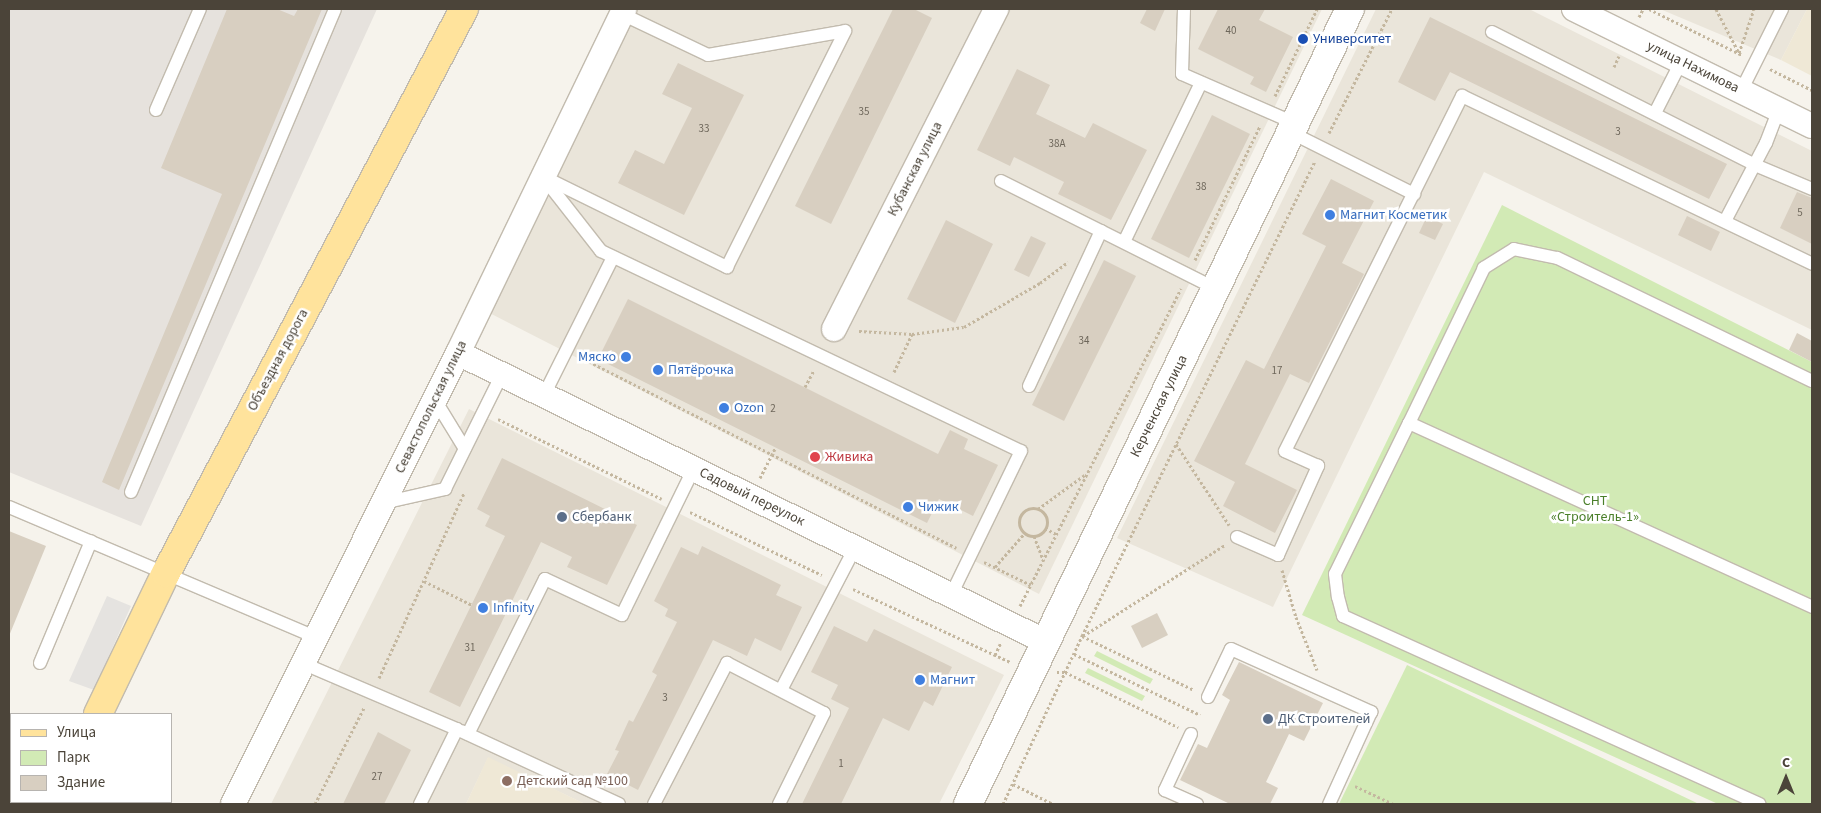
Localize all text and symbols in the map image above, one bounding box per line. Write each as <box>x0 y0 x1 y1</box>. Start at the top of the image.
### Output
house number: 40 <box>1226 24 1236 38</box>
place label: Университет <box>1313 31 1391 47</box>
marker: Университет <box>1297 33 1309 45</box>
street label: улица Нахимова <box>1644 37 1742 97</box>
house number: 35 <box>859 105 869 119</box>
street label: Кубанская улица <box>884 119 946 219</box>
house number: 33 <box>699 122 709 136</box>
house number: 3 <box>1615 125 1621 139</box>
house number: 38А <box>1049 137 1065 151</box>
house number: 38 <box>1196 180 1206 194</box>
house number: 5 <box>1797 206 1803 220</box>
place label: Магнит Косметик <box>1340 207 1447 223</box>
marker: Магнит Косметик <box>1324 209 1336 221</box>
street label: Объездная дорога <box>244 306 312 414</box>
house number: 34 <box>1079 334 1089 348</box>
street label: Севастопольская улица <box>392 338 470 476</box>
place label: Мяско <box>578 349 616 365</box>
marker: Мяско <box>620 351 632 363</box>
street label: Керченская улица <box>1127 352 1191 460</box>
place label: Пятёрочка <box>668 362 734 378</box>
marker: Пятёрочка <box>652 364 664 376</box>
house number: 17 <box>1272 364 1282 378</box>
place label: Ozon <box>734 400 764 416</box>
marker: Ozon <box>718 402 730 414</box>
house number: 2 <box>770 402 776 416</box>
place label: Живика <box>825 449 873 465</box>
marker: Живика <box>809 451 821 463</box>
street label: Садовый переулок <box>697 464 807 530</box>
park label: СНТ «Строитель-1» <box>1551 493 1639 526</box>
place label: Чижик <box>918 499 959 515</box>
marker: Чижик <box>902 501 914 513</box>
place label: Сбербанк <box>572 509 631 525</box>
marker: Сбербанк <box>556 511 568 523</box>
place label: Infinity <box>493 600 534 616</box>
marker: Infinity <box>477 602 489 614</box>
house number: 31 <box>465 641 475 655</box>
place label: Магнит <box>930 672 975 688</box>
marker: Магнит <box>914 674 926 686</box>
house number: 3 <box>662 691 668 705</box>
place label: ДК Строителей <box>1278 711 1371 727</box>
legend <box>10 713 172 803</box>
marker: ДК Строителей <box>1262 713 1274 725</box>
text: Улица <box>57 722 96 743</box>
text: Парк <box>57 747 90 768</box>
north arrow <box>1761 753 1811 803</box>
text: С <box>1782 753 1790 773</box>
house number: 1 <box>838 757 844 771</box>
house number: 27 <box>372 770 382 784</box>
text: Здание <box>57 772 105 793</box>
place label: Детский сад №100 <box>517 773 628 789</box>
marker: Детский сад №100 <box>501 775 513 787</box>

